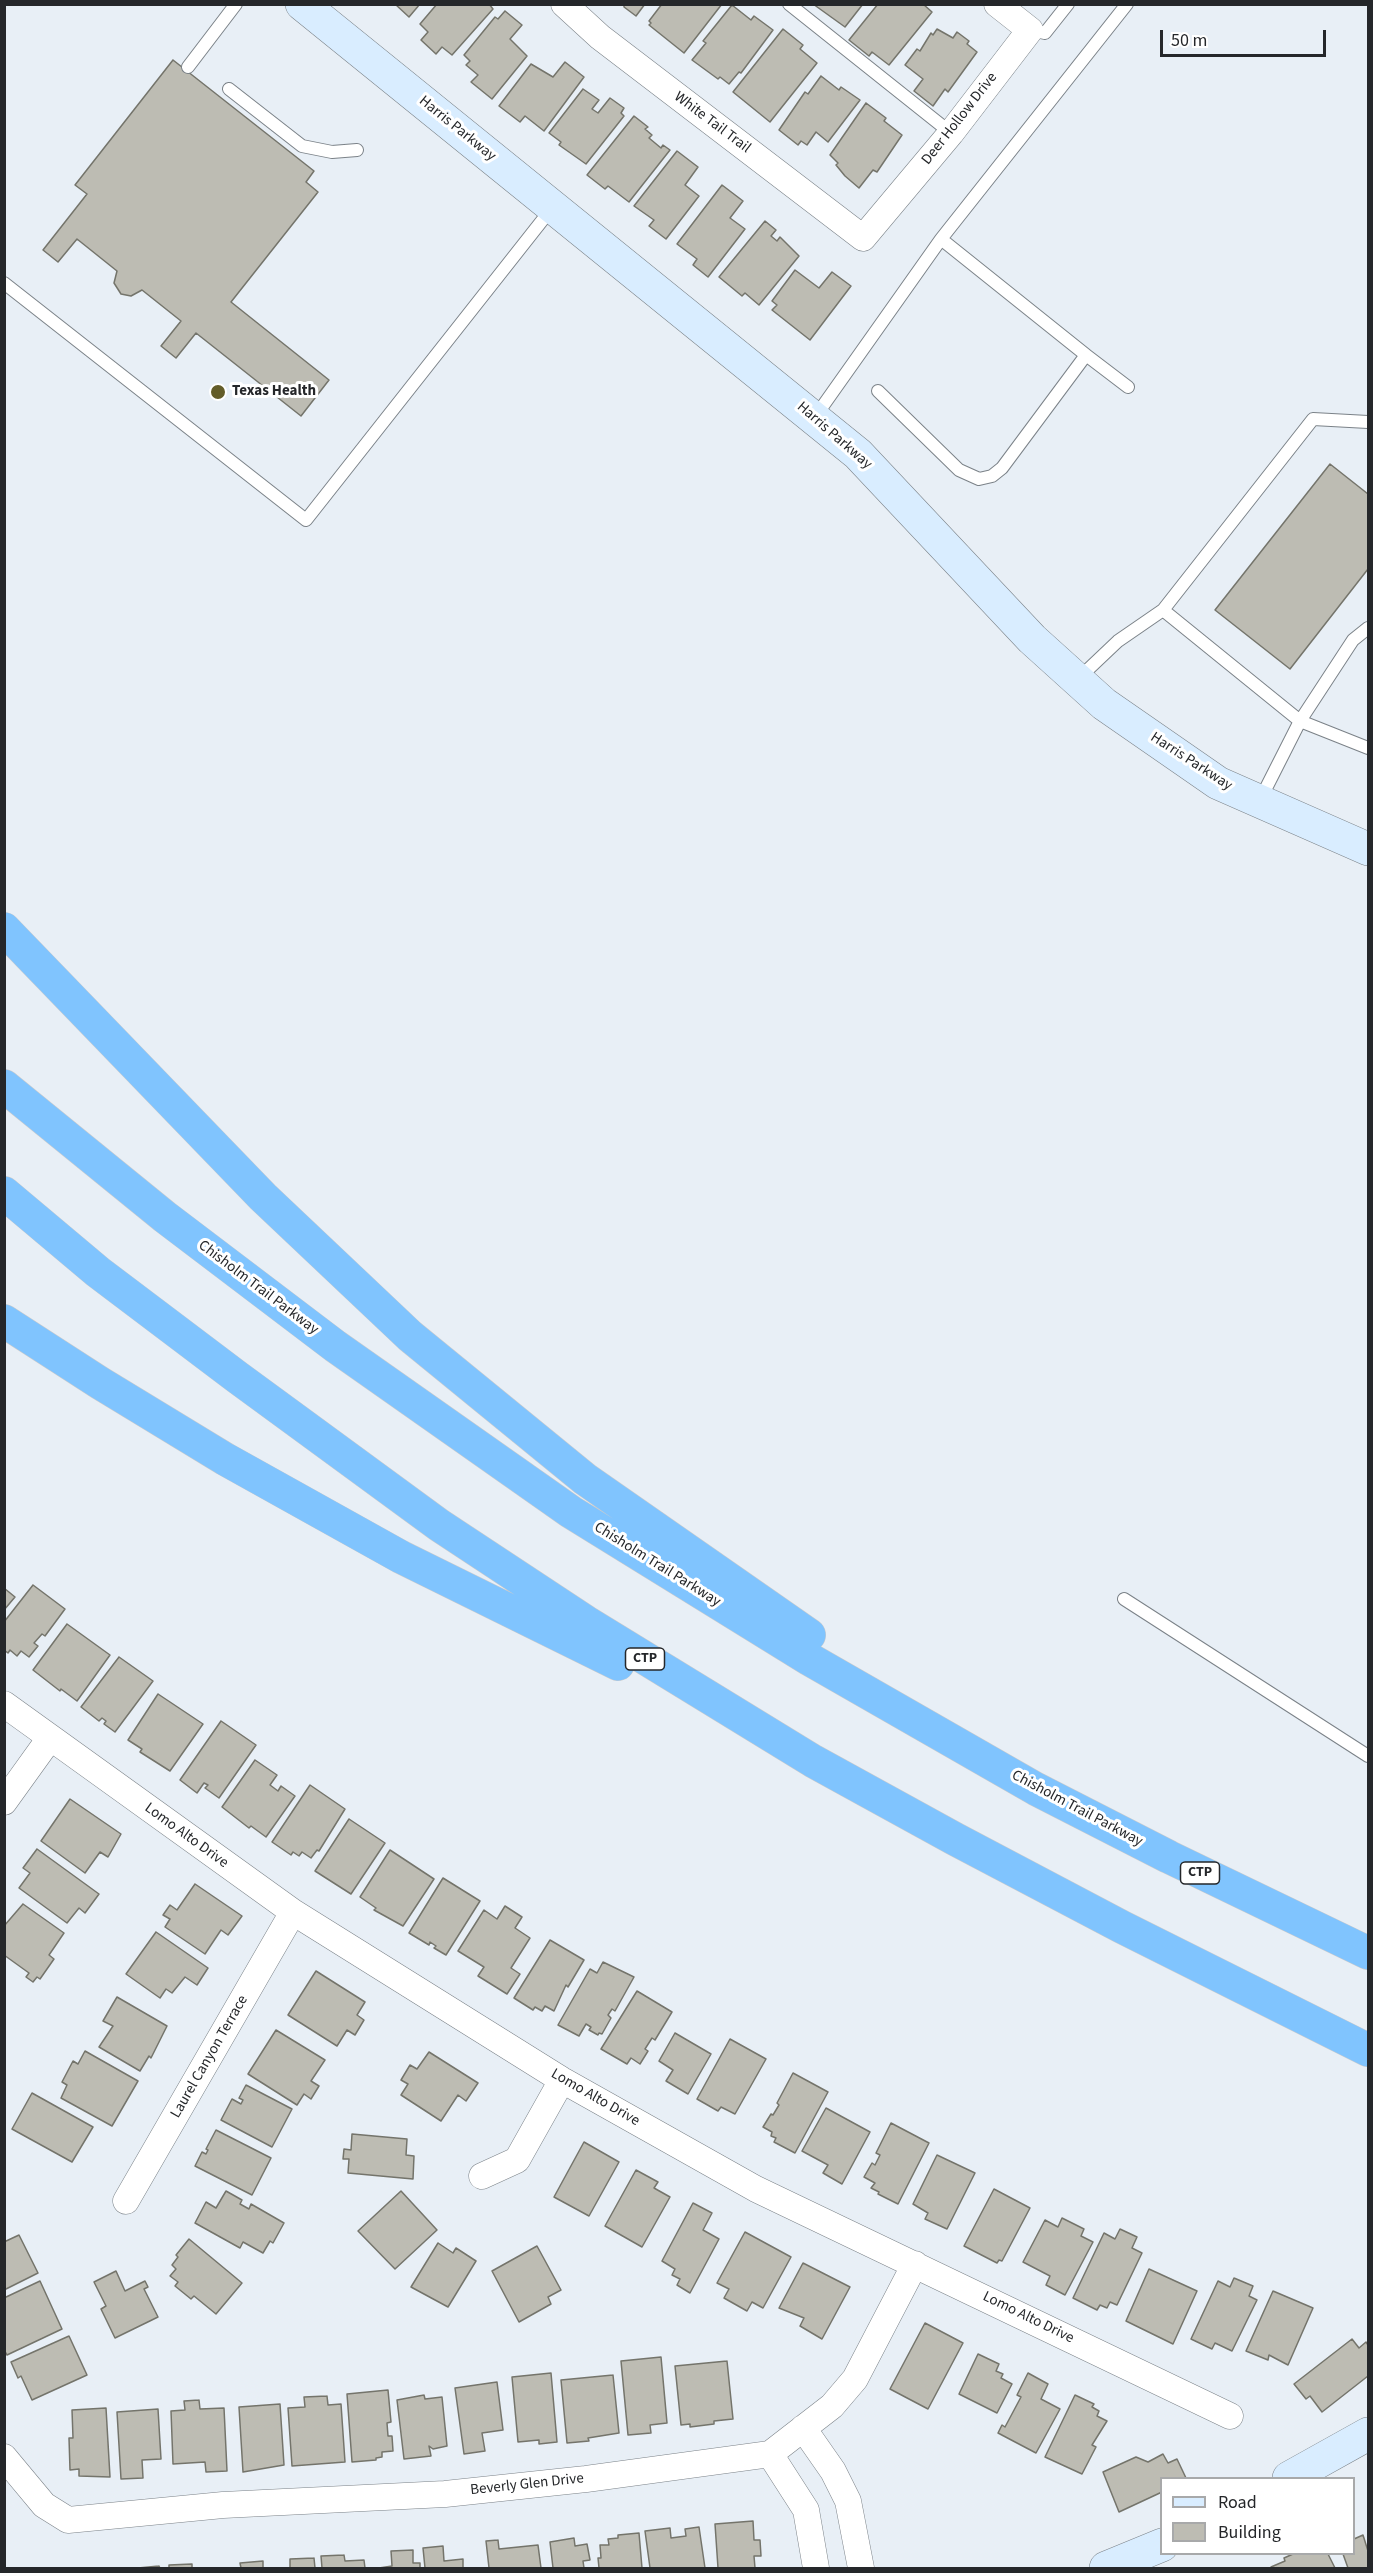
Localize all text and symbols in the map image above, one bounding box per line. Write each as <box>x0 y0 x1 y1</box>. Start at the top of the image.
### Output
scale bar <box>1163 18 1330 56</box>
text: 50 m <box>1171 28 1207 53</box>
street label: Deer Hollow Drive <box>918 69 1002 169</box>
street label: White Tail Trail <box>670 88 754 158</box>
street label: Harris Parkway <box>415 92 499 166</box>
marker: Texas Health <box>209 383 227 401</box>
place label: Texas Health <box>232 383 316 401</box>
street label: Harris Parkway <box>793 398 875 474</box>
street label: Harris Parkway <box>1147 729 1235 795</box>
street label: Chisholm Trail Parkway <box>194 1237 322 1339</box>
street label: Chisholm Trail Parkway <box>590 1519 724 1611</box>
road number: CTP <box>626 1648 664 1670</box>
street label: Chisholm Trail Parkway <box>1008 1767 1146 1851</box>
street label: Lomo Alto Drive <box>141 1800 231 1872</box>
road number: CTP <box>1180 1862 1220 1884</box>
street label: Laurel Canyon Terrace <box>167 1992 253 2122</box>
street label: Lomo Alto Drive <box>548 2065 642 2131</box>
street label: Lomo Alto Drive <box>979 2288 1077 2348</box>
street label: Beverly Glen Drive <box>469 2470 585 2500</box>
legend <box>1160 2477 1355 2555</box>
text: Road <box>1218 2490 1257 2515</box>
text: Building <box>1218 2520 1281 2545</box>

